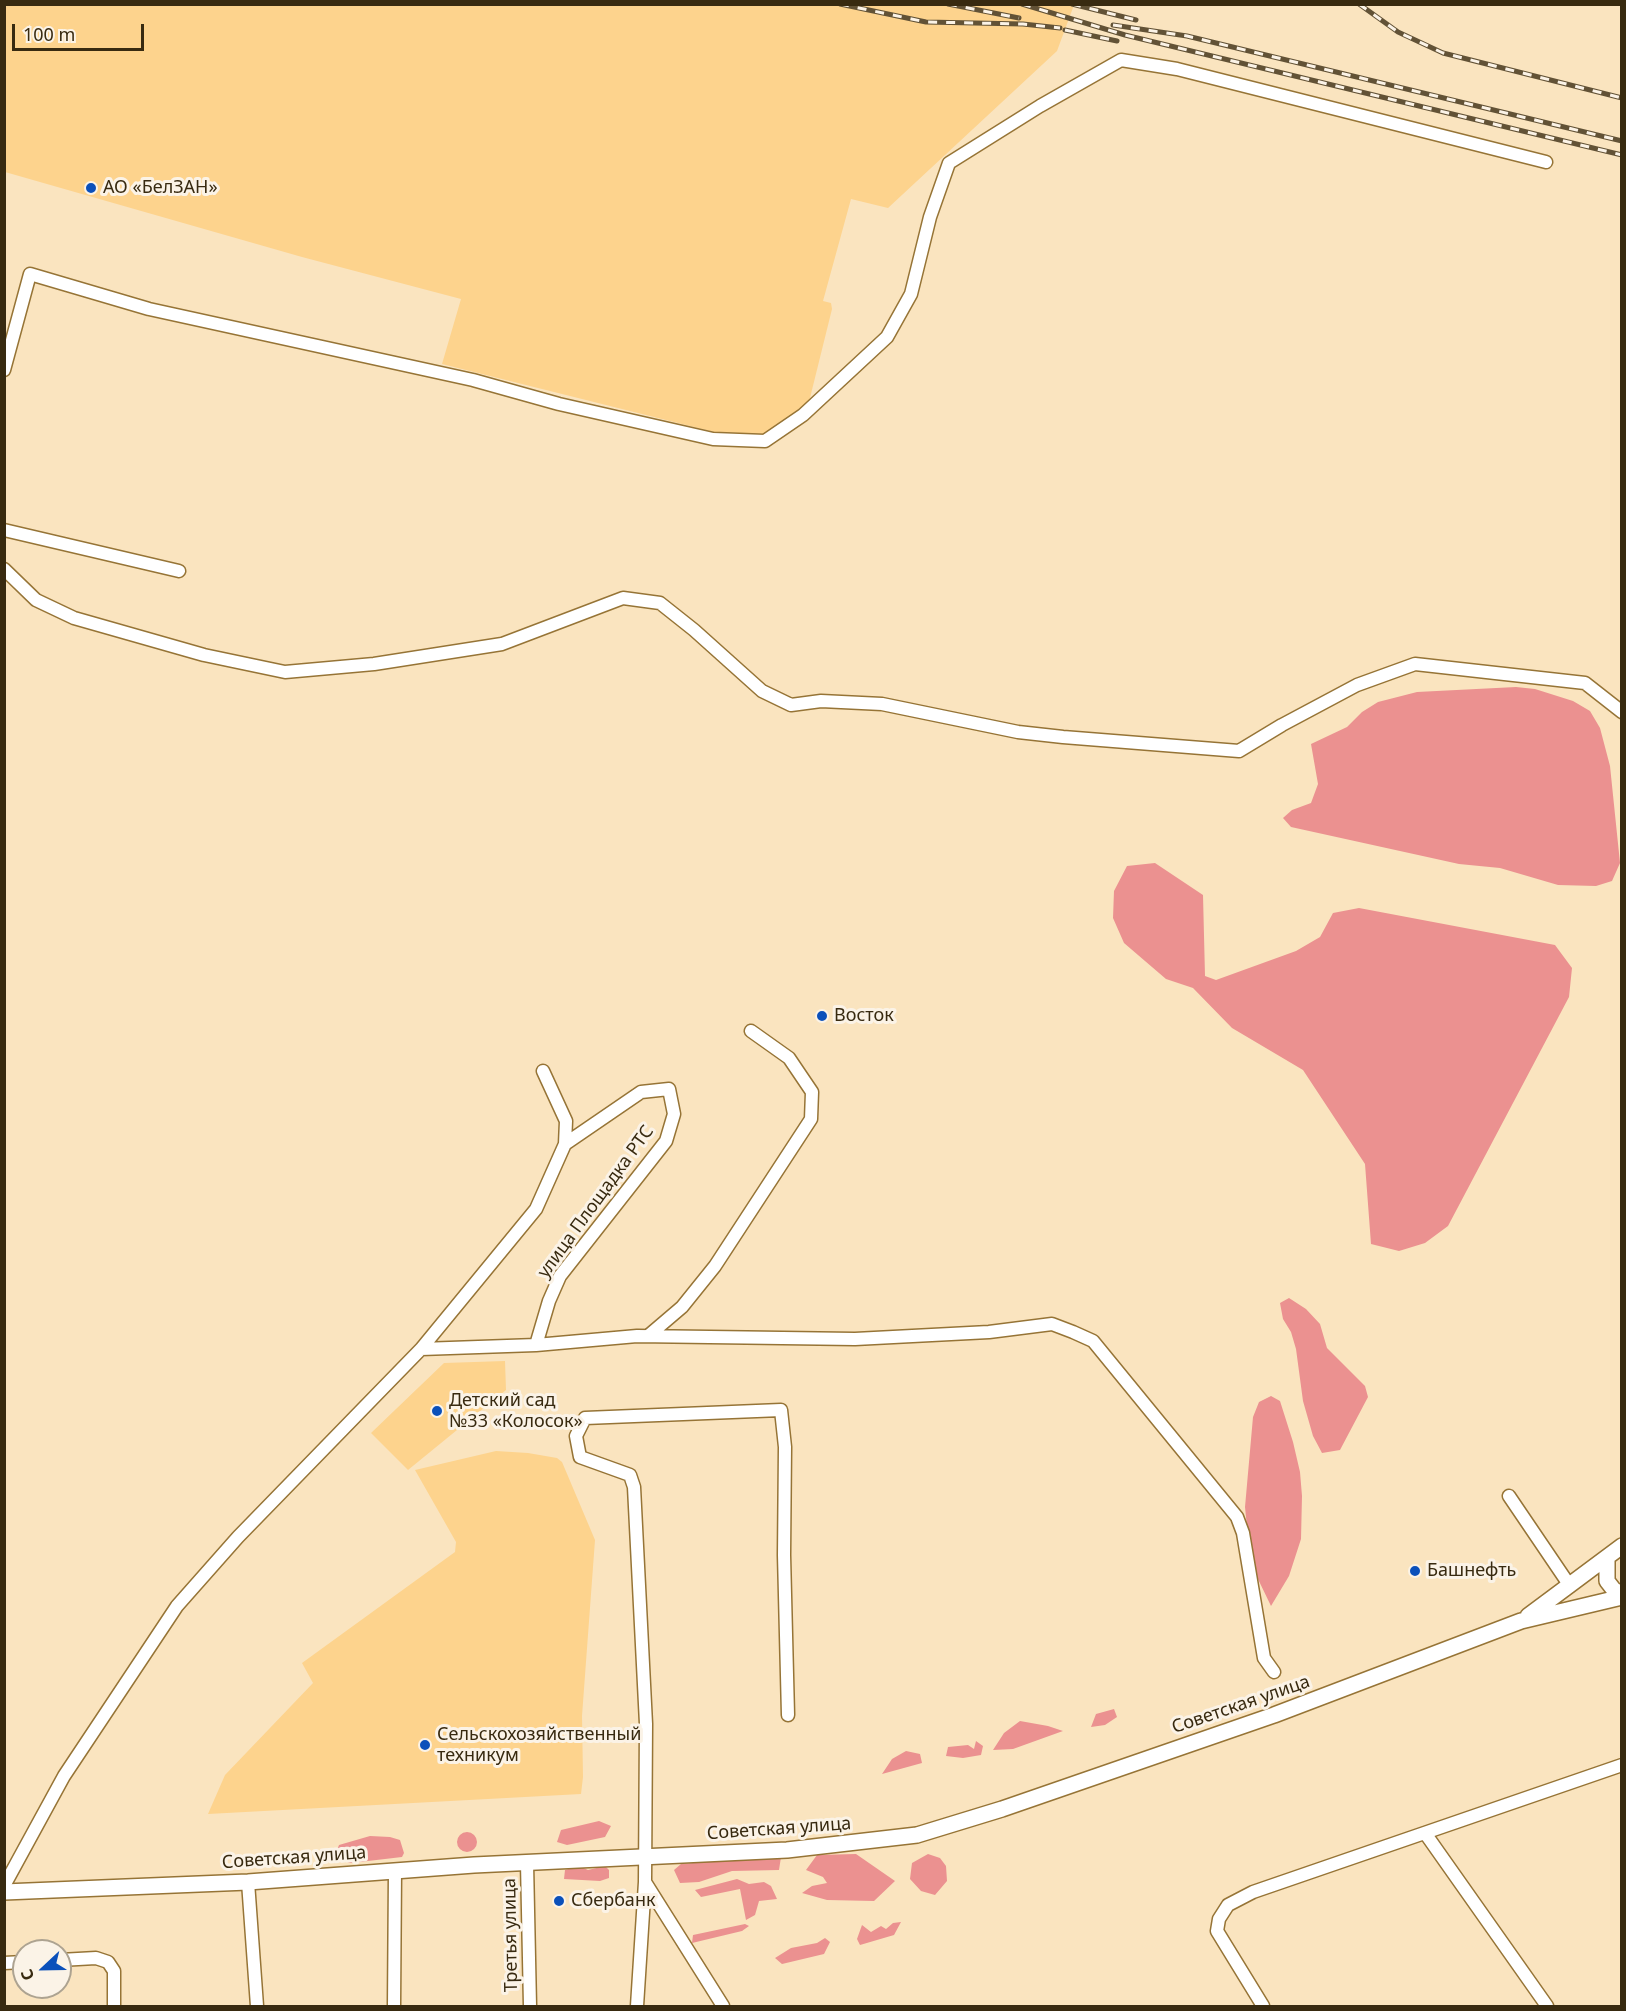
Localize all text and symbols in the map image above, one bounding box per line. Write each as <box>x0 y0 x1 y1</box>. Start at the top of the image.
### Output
scale bar <box>15 12 147 50</box>
text: 100 m <box>23 22 75 46</box>
place label: АО «БелЗАН» <box>103 177 218 199</box>
marker: АО «БелЗАН» <box>84 181 98 195</box>
place label: Восток <box>834 1005 894 1027</box>
marker: Восток <box>815 1009 829 1023</box>
street label: улица Площадка РТС <box>533 1122 659 1282</box>
place label: Детский сад №33 «Колосок» <box>449 1390 583 1432</box>
marker: Детский сад №33 «Колосок» <box>430 1404 444 1418</box>
place label: Башнефть <box>1427 1560 1516 1582</box>
marker: Башнефть <box>1408 1564 1422 1578</box>
street label: Советская улица <box>1169 1671 1313 1739</box>
place label: Сельскохозяйственный техникум <box>437 1724 641 1766</box>
marker: Сельскохозяйственный техникум <box>418 1738 432 1752</box>
street label: Советская улица <box>706 1813 852 1845</box>
street label: Советская улица <box>221 1842 367 1874</box>
street label: Третья улица <box>499 1878 523 1992</box>
place label: Сбербанк <box>571 1890 655 1912</box>
marker: Сбербанк <box>552 1894 566 1908</box>
north arrow <box>12 1939 72 1999</box>
text: С <box>15 1966 39 1984</box>

